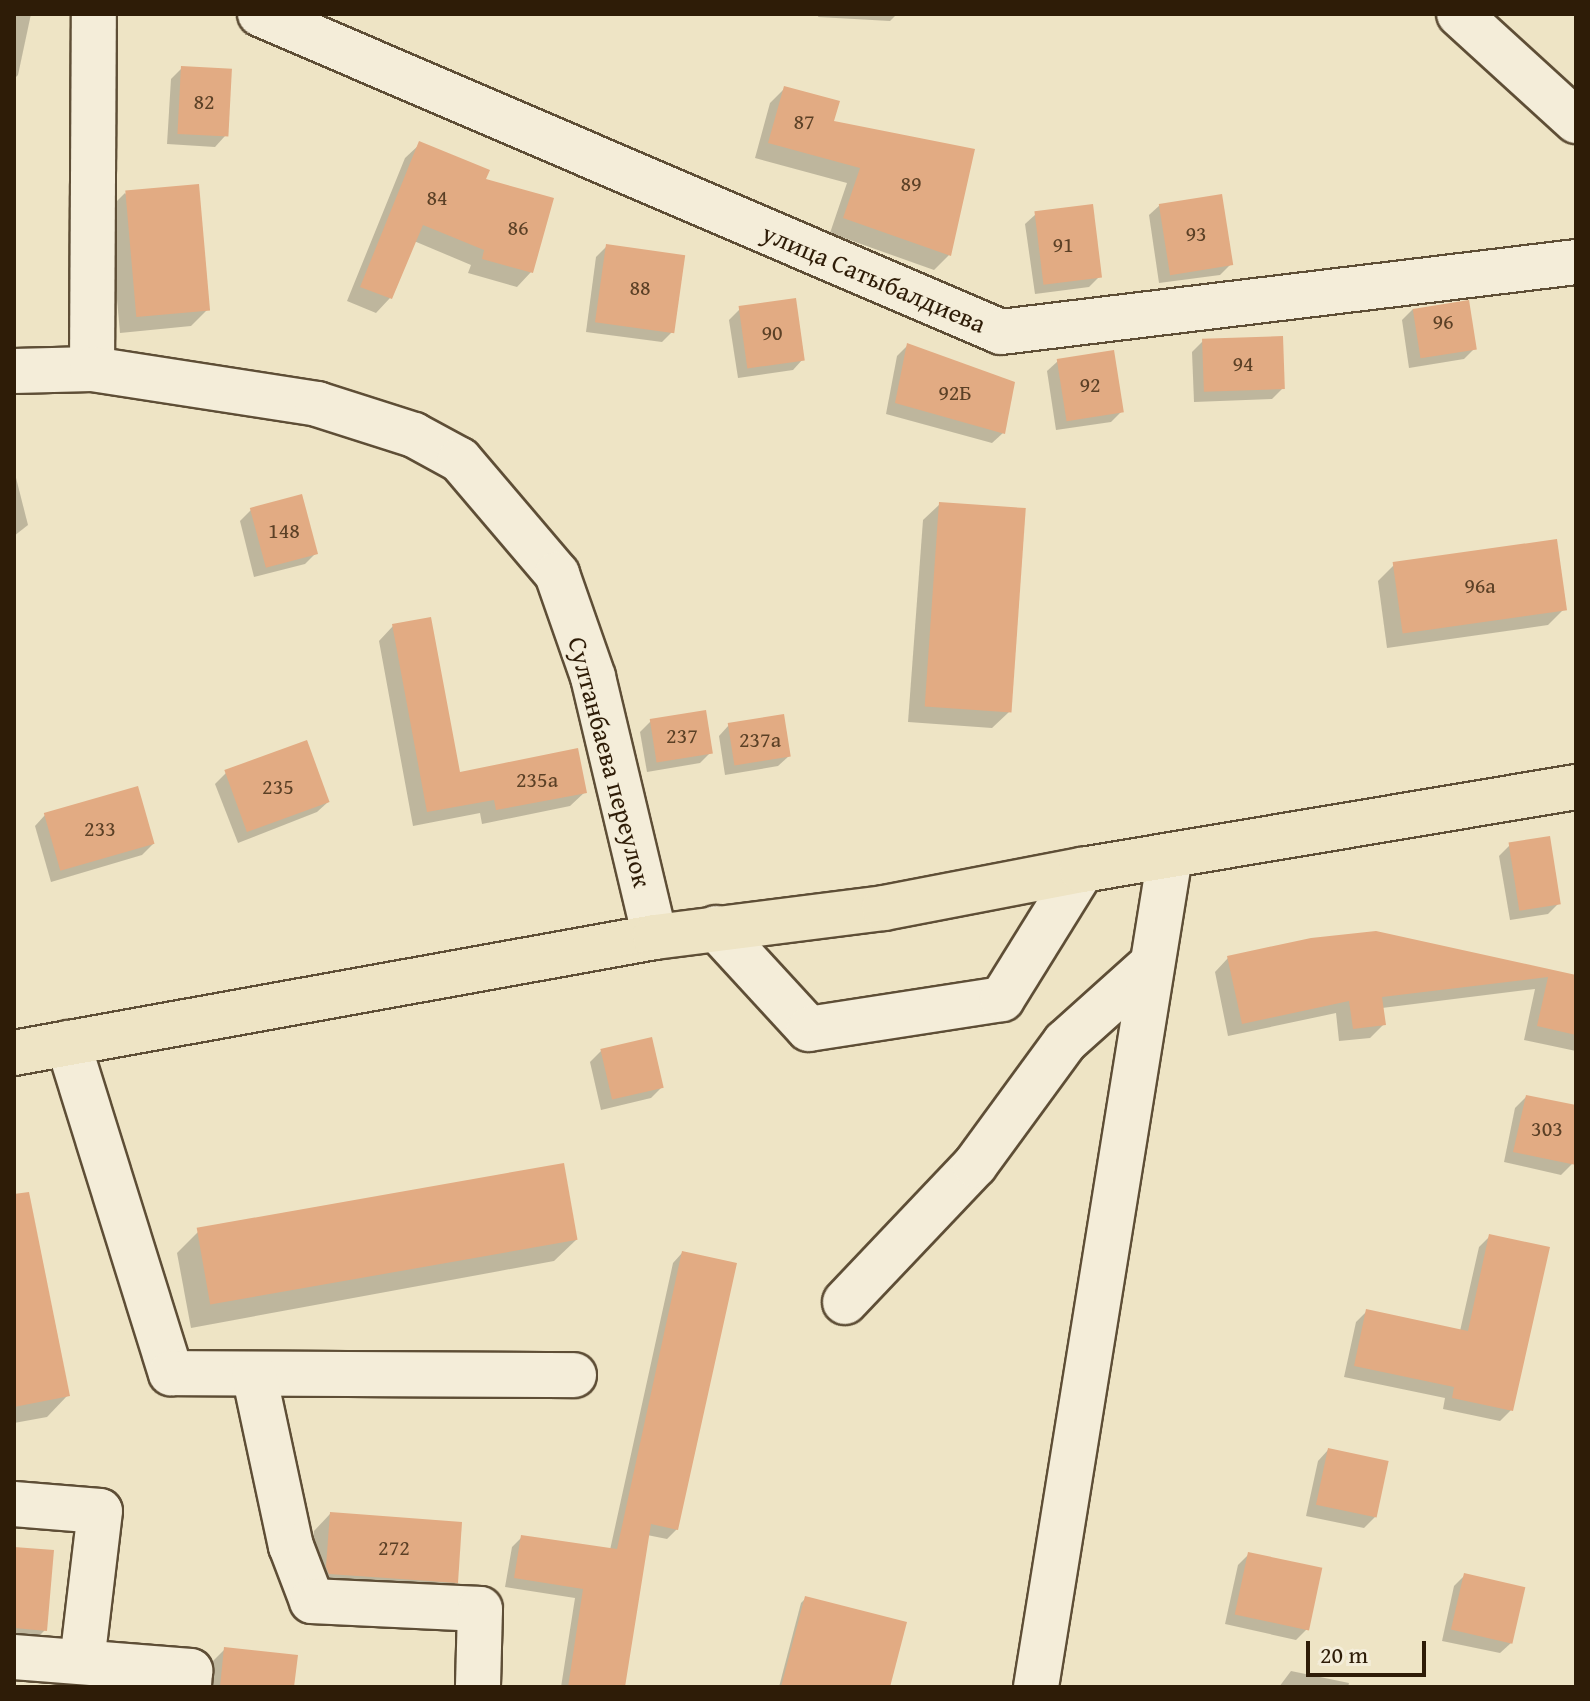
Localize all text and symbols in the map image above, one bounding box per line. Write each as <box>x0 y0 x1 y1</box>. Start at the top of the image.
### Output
house number: 82 <box>193 89 215 115</box>
house number: 87 <box>793 109 815 135</box>
house number: 89 <box>900 171 922 197</box>
house number: 84 <box>426 185 448 211</box>
house number: 86 <box>507 215 529 241</box>
street label: улица Сатыбалдиева <box>757 217 991 339</box>
house number: 93 <box>1185 221 1207 247</box>
house number: 91 <box>1052 232 1074 258</box>
house number: 88 <box>629 275 651 301</box>
house number: 96 <box>1432 309 1454 335</box>
house number: 90 <box>761 320 783 346</box>
house number: 94 <box>1232 351 1254 377</box>
house number: 92 <box>1079 372 1101 398</box>
house number: 92Б <box>938 380 972 406</box>
house number: 148 <box>268 518 300 544</box>
house number: 96а <box>1464 573 1496 599</box>
street label: Султанбаева переулок <box>562 633 658 891</box>
house number: 237 <box>666 723 698 749</box>
house number: 237а <box>739 727 781 753</box>
house number: 235а <box>516 767 558 793</box>
house number: 235 <box>262 774 294 800</box>
house number: 233 <box>84 816 116 842</box>
house number: 303 <box>1531 1116 1563 1142</box>
house number: 272 <box>378 1535 410 1561</box>
scale bar <box>1310 1625 1430 1675</box>
text: 20 m <box>1320 1637 1368 1672</box>

